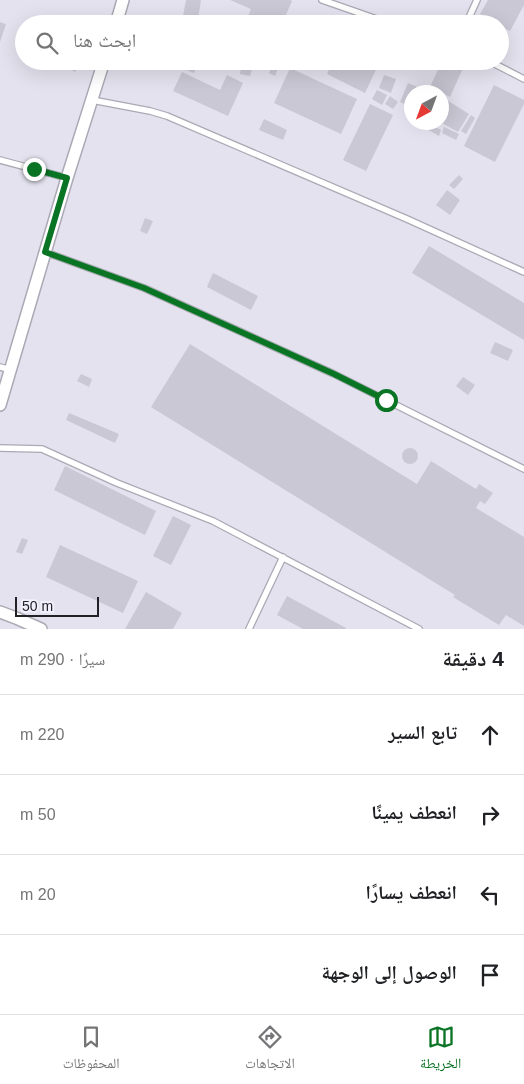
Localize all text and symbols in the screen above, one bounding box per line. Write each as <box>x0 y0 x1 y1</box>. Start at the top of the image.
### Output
search box <box>15 15 509 70</box>
icon: search <box>33 29 61 57</box>
text: ابحث هنا <box>73 30 136 51</box>
north arrow <box>404 85 449 130</box>
route end <box>23 158 46 181</box>
route start <box>375 389 398 412</box>
scale bar <box>15 594 99 617</box>
text: 50 m <box>22 598 53 614</box>
text: 4 دقيقة <box>442 647 504 670</box>
text: سيرًا · 290 m <box>20 651 105 668</box>
icon: ahead <box>476 721 504 749</box>
text: تابع السير <box>388 722 457 743</box>
text: 220 m <box>20 726 64 743</box>
icon: right <box>476 801 504 829</box>
text: انعطف يمينًا <box>371 802 457 823</box>
text: 50 m <box>20 806 56 823</box>
icon: left <box>476 881 504 909</box>
text: انعطف يسارًا <box>366 882 457 903</box>
text: 20 m <box>20 886 56 903</box>
icon: arrive <box>476 961 504 989</box>
text: الوصول إلى الوجهة <box>321 962 457 983</box>
tab: المحفوظات <box>63 1023 120 1077</box>
tab: الاتجاهات <box>245 1023 295 1077</box>
tab: الخريطة <box>420 1023 461 1077</box>

